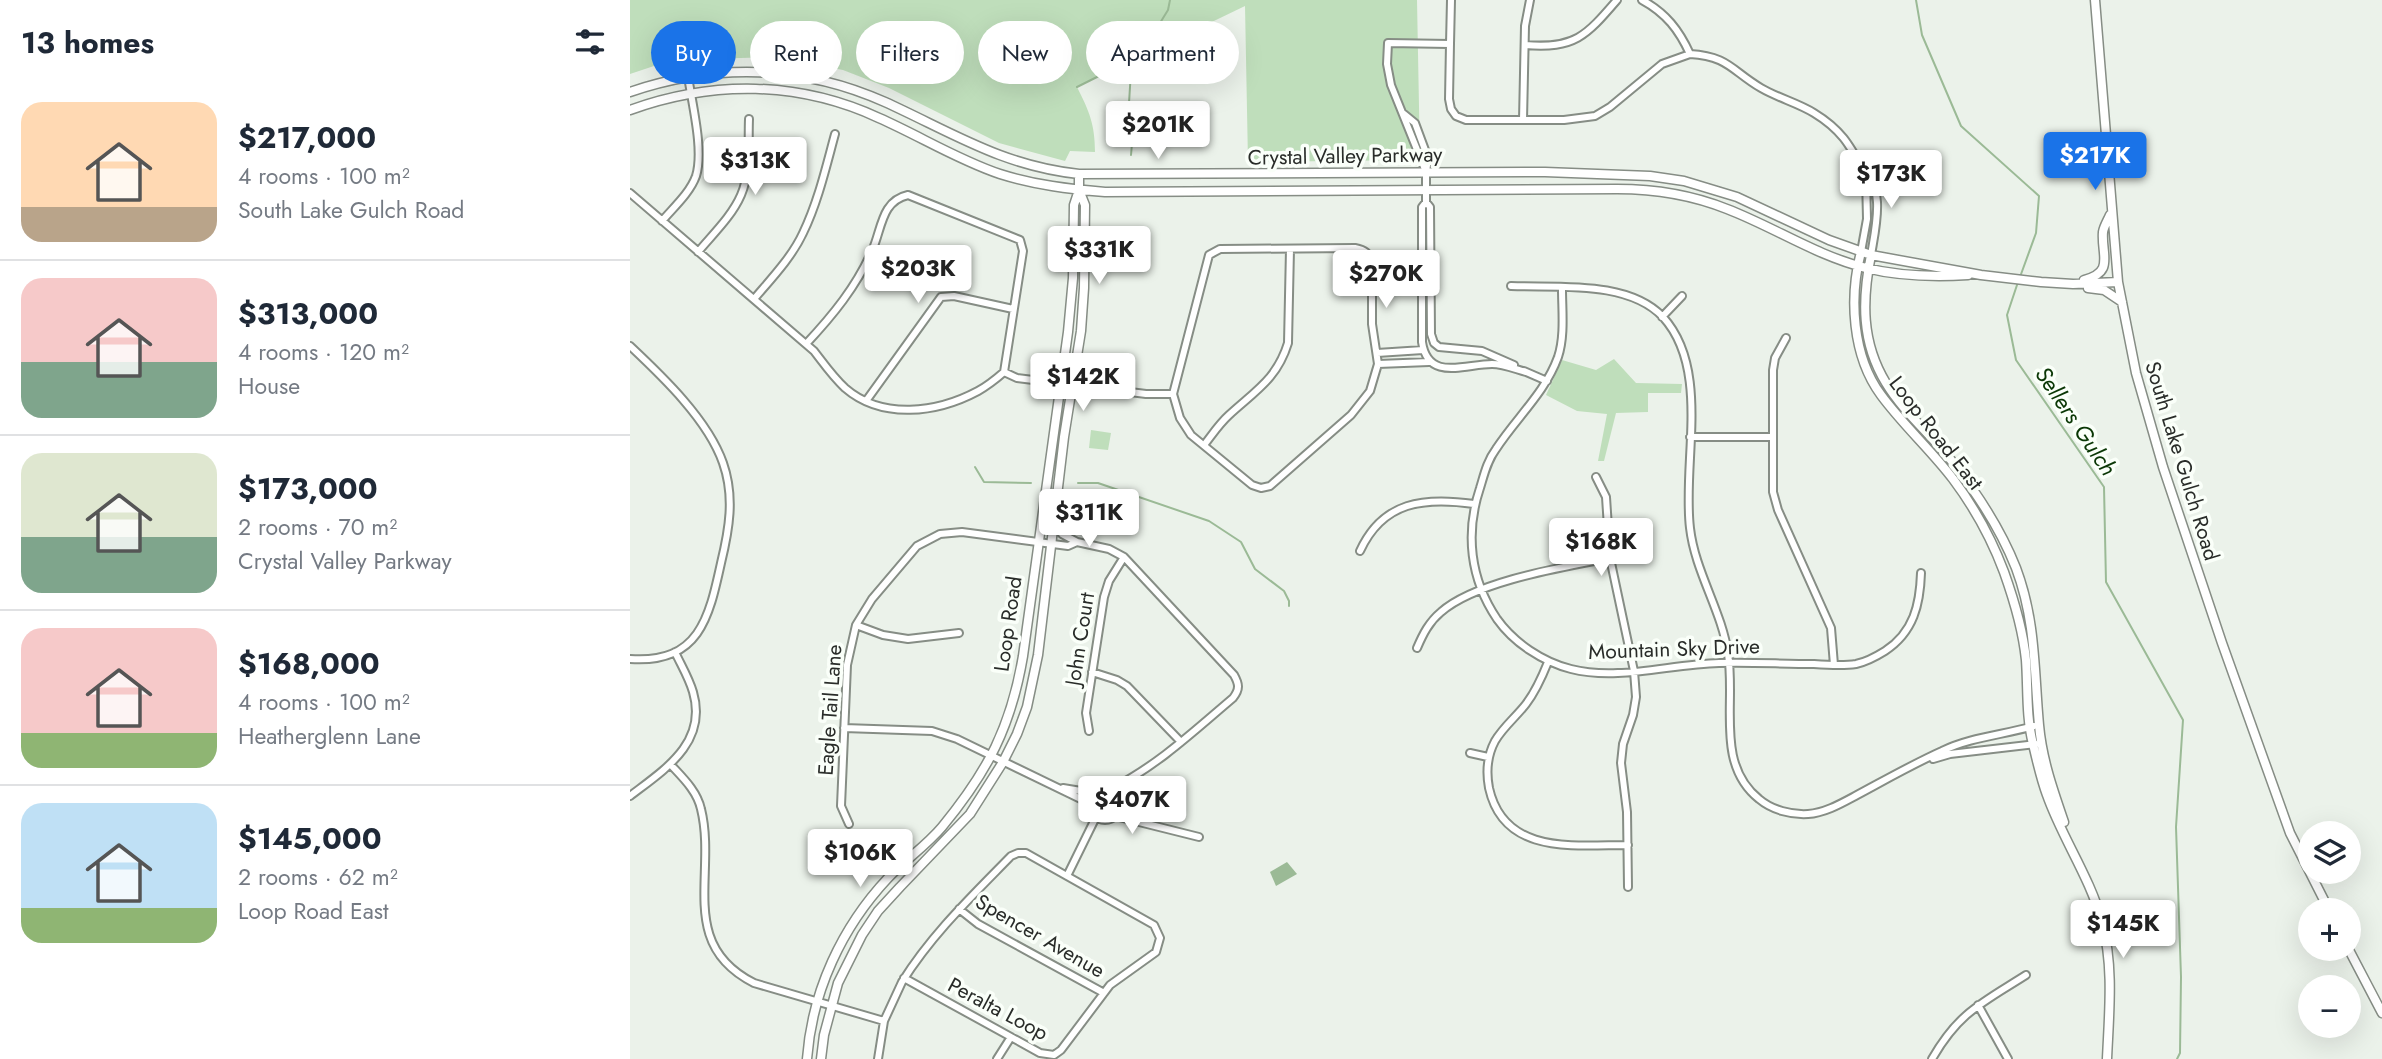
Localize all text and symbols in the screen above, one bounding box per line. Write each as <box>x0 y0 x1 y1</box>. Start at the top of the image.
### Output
text: 13 homes <box>21 21 154 64</box>
chip: Buy <box>651 21 736 84</box>
chip: Rent <box>750 21 842 84</box>
chip: Filters <box>856 21 964 84</box>
chip: New <box>978 21 1072 84</box>
chip: Apartment <box>1086 21 1239 84</box>
icon: filters <box>571 23 609 61</box>
pin: $201K <box>1109 102 1207 161</box>
text: $201K <box>1122 107 1194 141</box>
text: $217,000 <box>238 116 376 159</box>
icon: home <box>77 130 161 214</box>
pin: $217K <box>2046 132 2144 192</box>
pin: $313K <box>706 138 804 197</box>
text: $217K <box>2059 138 2131 172</box>
street label: Crystal Valley Parkway <box>1247 139 1444 173</box>
text: $313K <box>720 143 790 177</box>
pin: $173K <box>1842 150 1940 210</box>
text: $173K <box>1856 156 1926 190</box>
text: 4 rooms · 100 m² <box>238 159 410 193</box>
text: South Lake Gulch Road <box>238 193 464 227</box>
pin: $331K <box>1050 226 1148 286</box>
text: $331K <box>1064 232 1134 266</box>
pin: $203K <box>869 246 967 305</box>
pin: $270K <box>1337 250 1435 310</box>
text: $203K <box>881 251 955 285</box>
text: $270K <box>1349 256 1423 290</box>
text: $313,000 <box>238 292 378 335</box>
icon: home <box>77 306 161 390</box>
text: 4 rooms · 120 m² <box>238 335 409 369</box>
pin: $142K <box>1034 354 1132 413</box>
street label: South Lake Gulch Road <box>2137 358 2227 564</box>
text: $142K <box>1046 359 1120 393</box>
water label: Sellers Gulch <box>2027 359 2125 483</box>
text: House <box>238 369 300 403</box>
street label: Loop Road East <box>1882 370 1990 496</box>
text: $173,000 <box>238 467 378 510</box>
icon: home <box>77 481 161 565</box>
pin: $311K <box>1040 490 1138 549</box>
text: $311K <box>1055 495 1123 529</box>
text: 2 rooms · 70 m² <box>238 510 397 544</box>
pin: $168K <box>1552 518 1650 578</box>
text: $168K <box>1565 524 1637 558</box>
text: Crystal Valley Parkway <box>238 544 452 578</box>
street label: Loop Road <box>986 574 1030 674</box>
street label: John Court <box>1057 590 1102 691</box>
street label: Mountain Sky Drive <box>1588 631 1761 667</box>
text: $168,000 <box>238 642 380 685</box>
street label: Eagle Tail Lane <box>810 643 850 777</box>
icon: home <box>77 656 161 740</box>
text: 4 rooms · 100 m² <box>238 685 410 719</box>
text: Heatherglenn Lane <box>238 719 421 753</box>
pin: $407K <box>1083 776 1181 836</box>
text: $407K <box>1094 782 1170 816</box>
text: $145,000 <box>238 817 382 860</box>
map controls <box>2298 821 2361 1038</box>
button: layers <box>2298 821 2361 884</box>
pin: $106K <box>811 830 909 889</box>
icon: home <box>77 831 161 915</box>
text: $106K <box>824 835 896 869</box>
text: 2 rooms · 62 m² <box>238 860 398 894</box>
street label: Spencer Avenue <box>970 887 1110 985</box>
text: Loop Road East <box>238 894 389 928</box>
button: + <box>2298 898 2361 961</box>
pin: $145K <box>2074 900 2172 960</box>
text: $145K <box>2087 906 2159 940</box>
street label: Peralta Loop <box>943 970 1053 1048</box>
button: − <box>2298 975 2361 1038</box>

